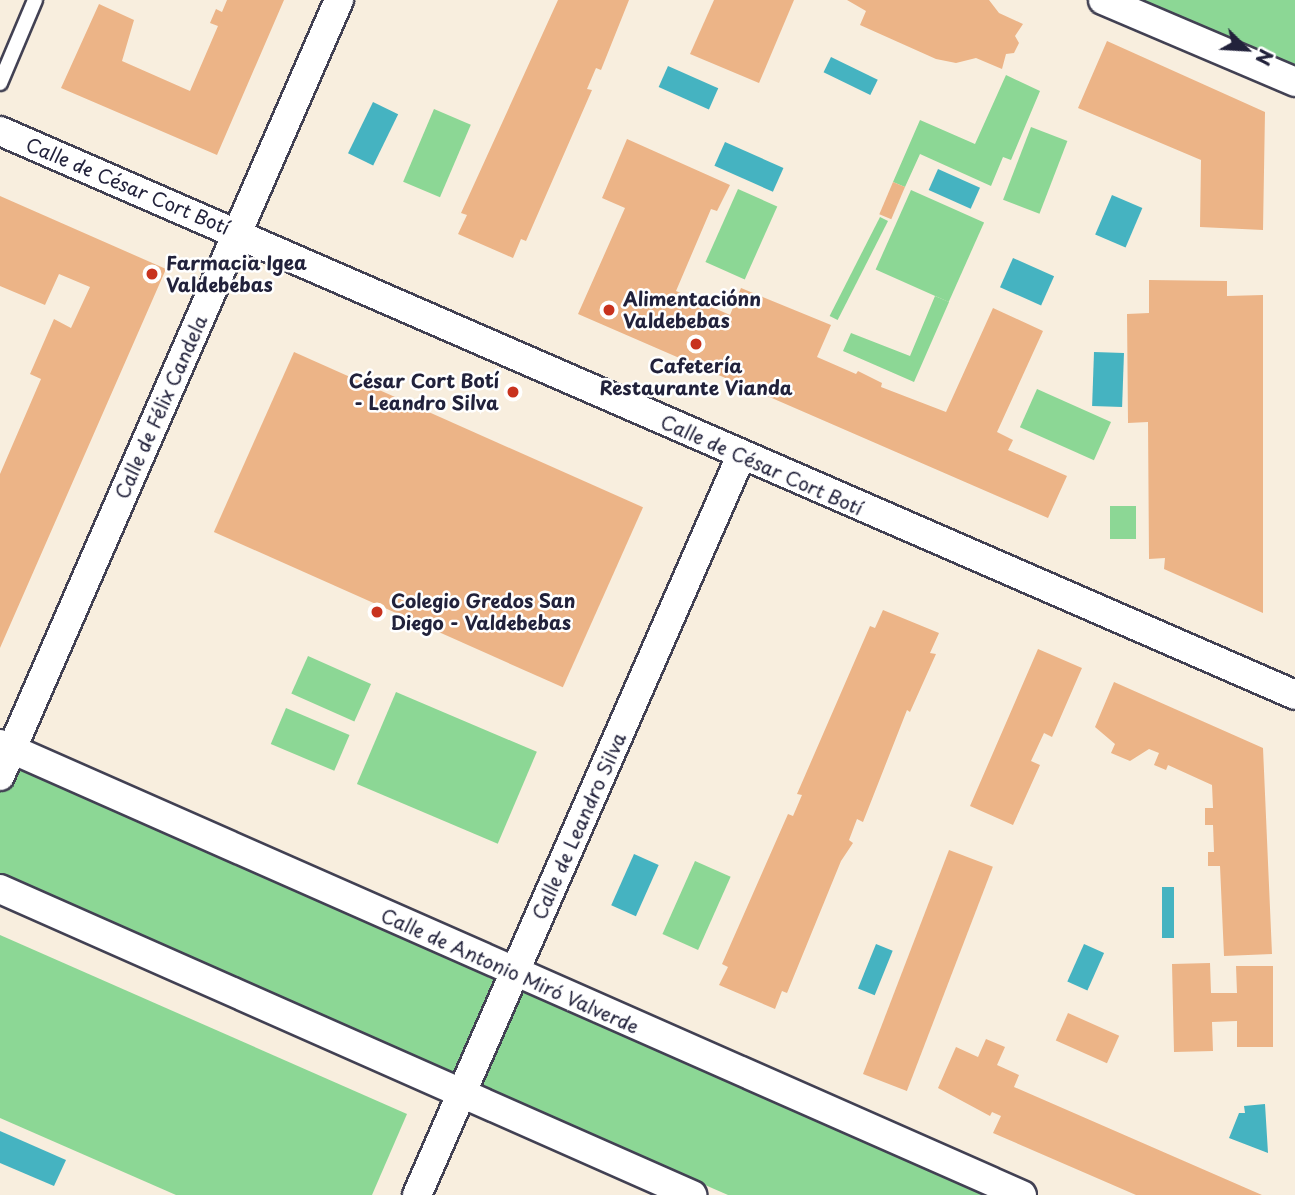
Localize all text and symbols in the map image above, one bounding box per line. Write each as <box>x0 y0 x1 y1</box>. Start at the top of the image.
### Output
north arrow <box>1211 14 1281 84</box>
text: N <box>1249 45 1281 70</box>
street label: Calle de César Cort Botí <box>21 132 235 240</box>
place label: Farmacia Igea Valdebebas <box>166 252 307 296</box>
marker: Farmacia Igea Valdebebas <box>144 266 160 282</box>
place label: Alimentaciónn Valdebebas <box>623 288 761 332</box>
marker: Alimentaciónn Valdebebas <box>601 302 617 318</box>
street label: Calle de Félix Candela <box>110 311 212 503</box>
marker: Cafetería Restaurante Vianda <box>688 336 704 352</box>
place label: Cafetería Restaurante Vianda <box>599 355 793 399</box>
place label: César Cort Botí - Leandro Silva <box>348 370 499 414</box>
marker: César Cort Botí - Leandro Silva <box>505 384 521 400</box>
street label: Calle de César Cort Botí <box>656 409 868 521</box>
place label: Colegio Gredos San Diego - Valdebebas <box>391 590 576 634</box>
marker: Colegio Gredos San Diego - Valdebebas <box>369 604 385 620</box>
street label: Calle de Leandro Silva <box>527 728 631 924</box>
street label: Calle de Antonio Miró Valverde <box>376 903 644 1039</box>

